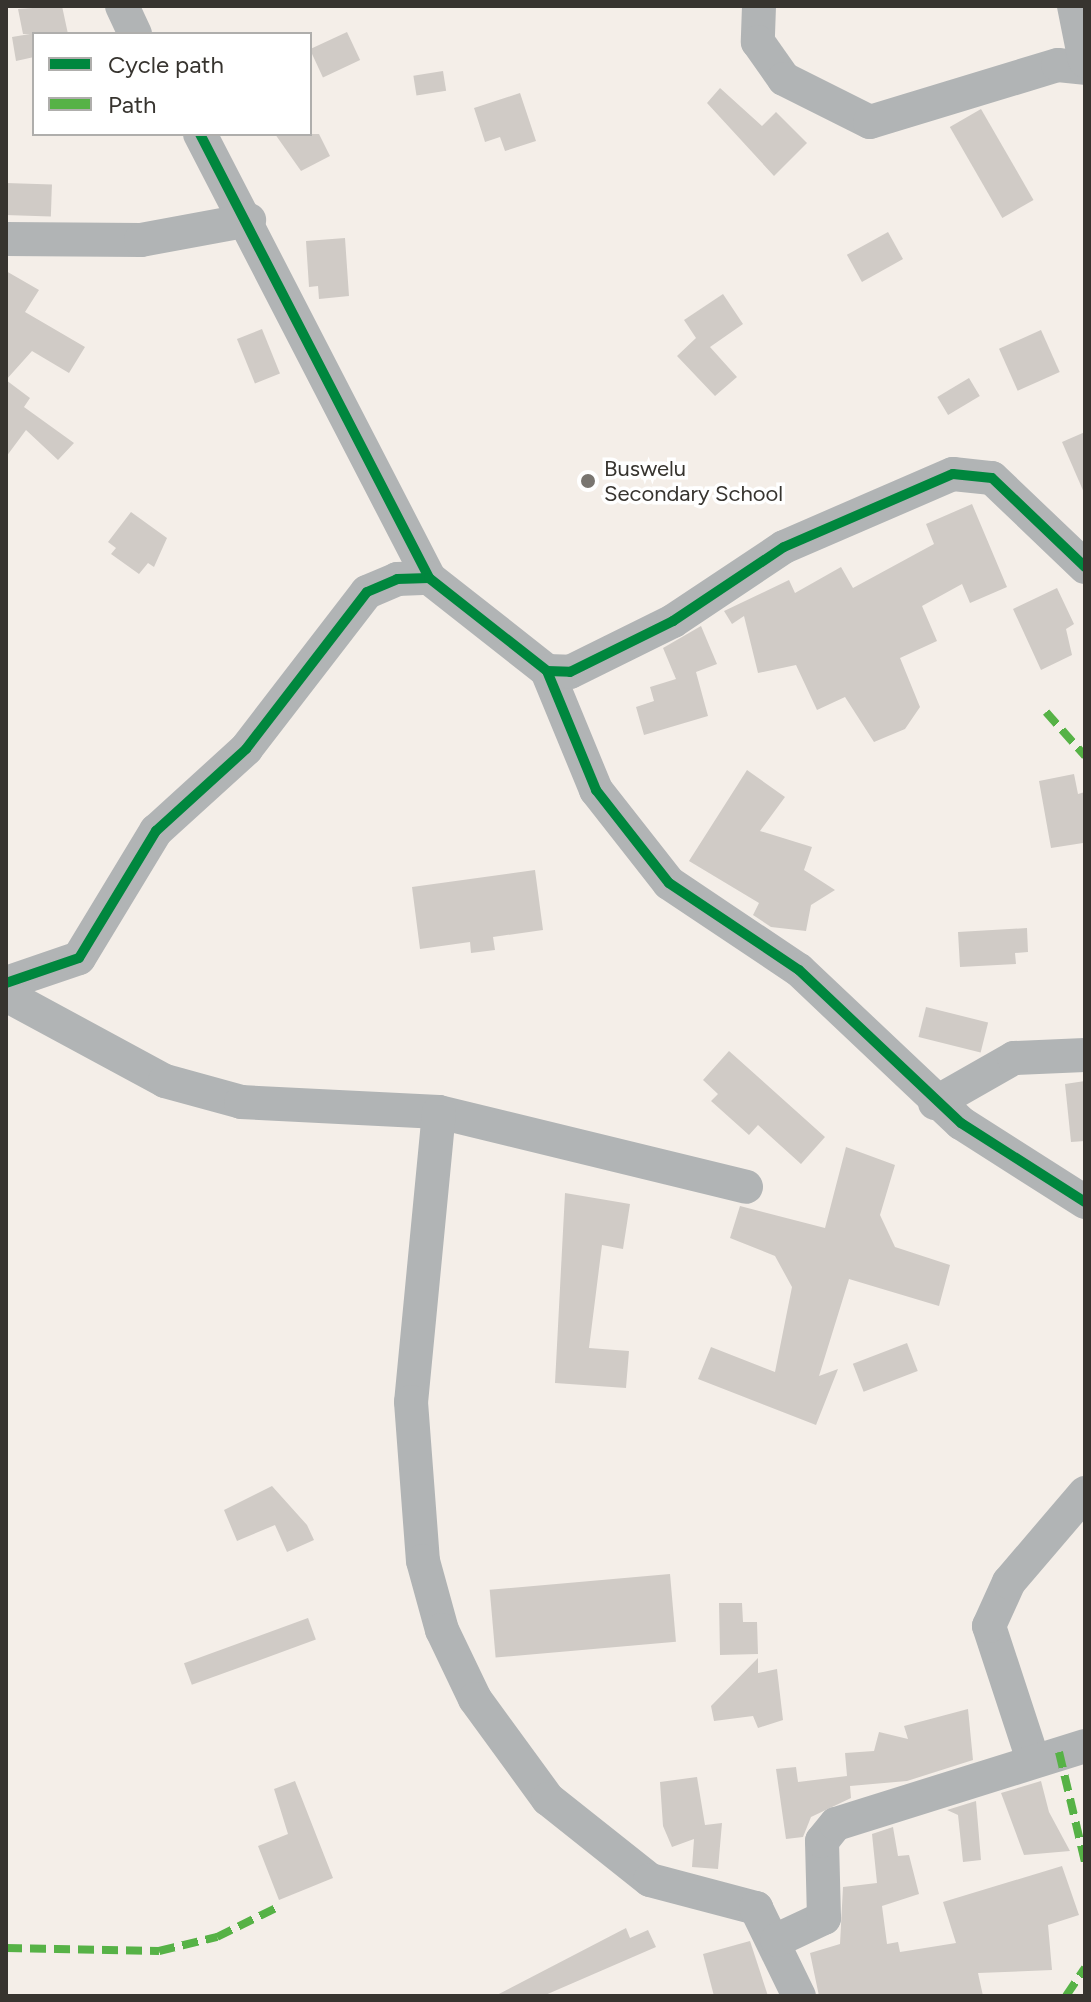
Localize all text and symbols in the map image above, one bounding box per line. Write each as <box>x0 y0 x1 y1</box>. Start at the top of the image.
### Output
legend <box>32 32 312 136</box>
text: Cycle path <box>108 50 224 79</box>
text: Path <box>108 90 156 119</box>
place label: Buswelu Secondary School <box>604 455 783 506</box>
marker: Buswelu Secondary School <box>579 472 597 490</box>

